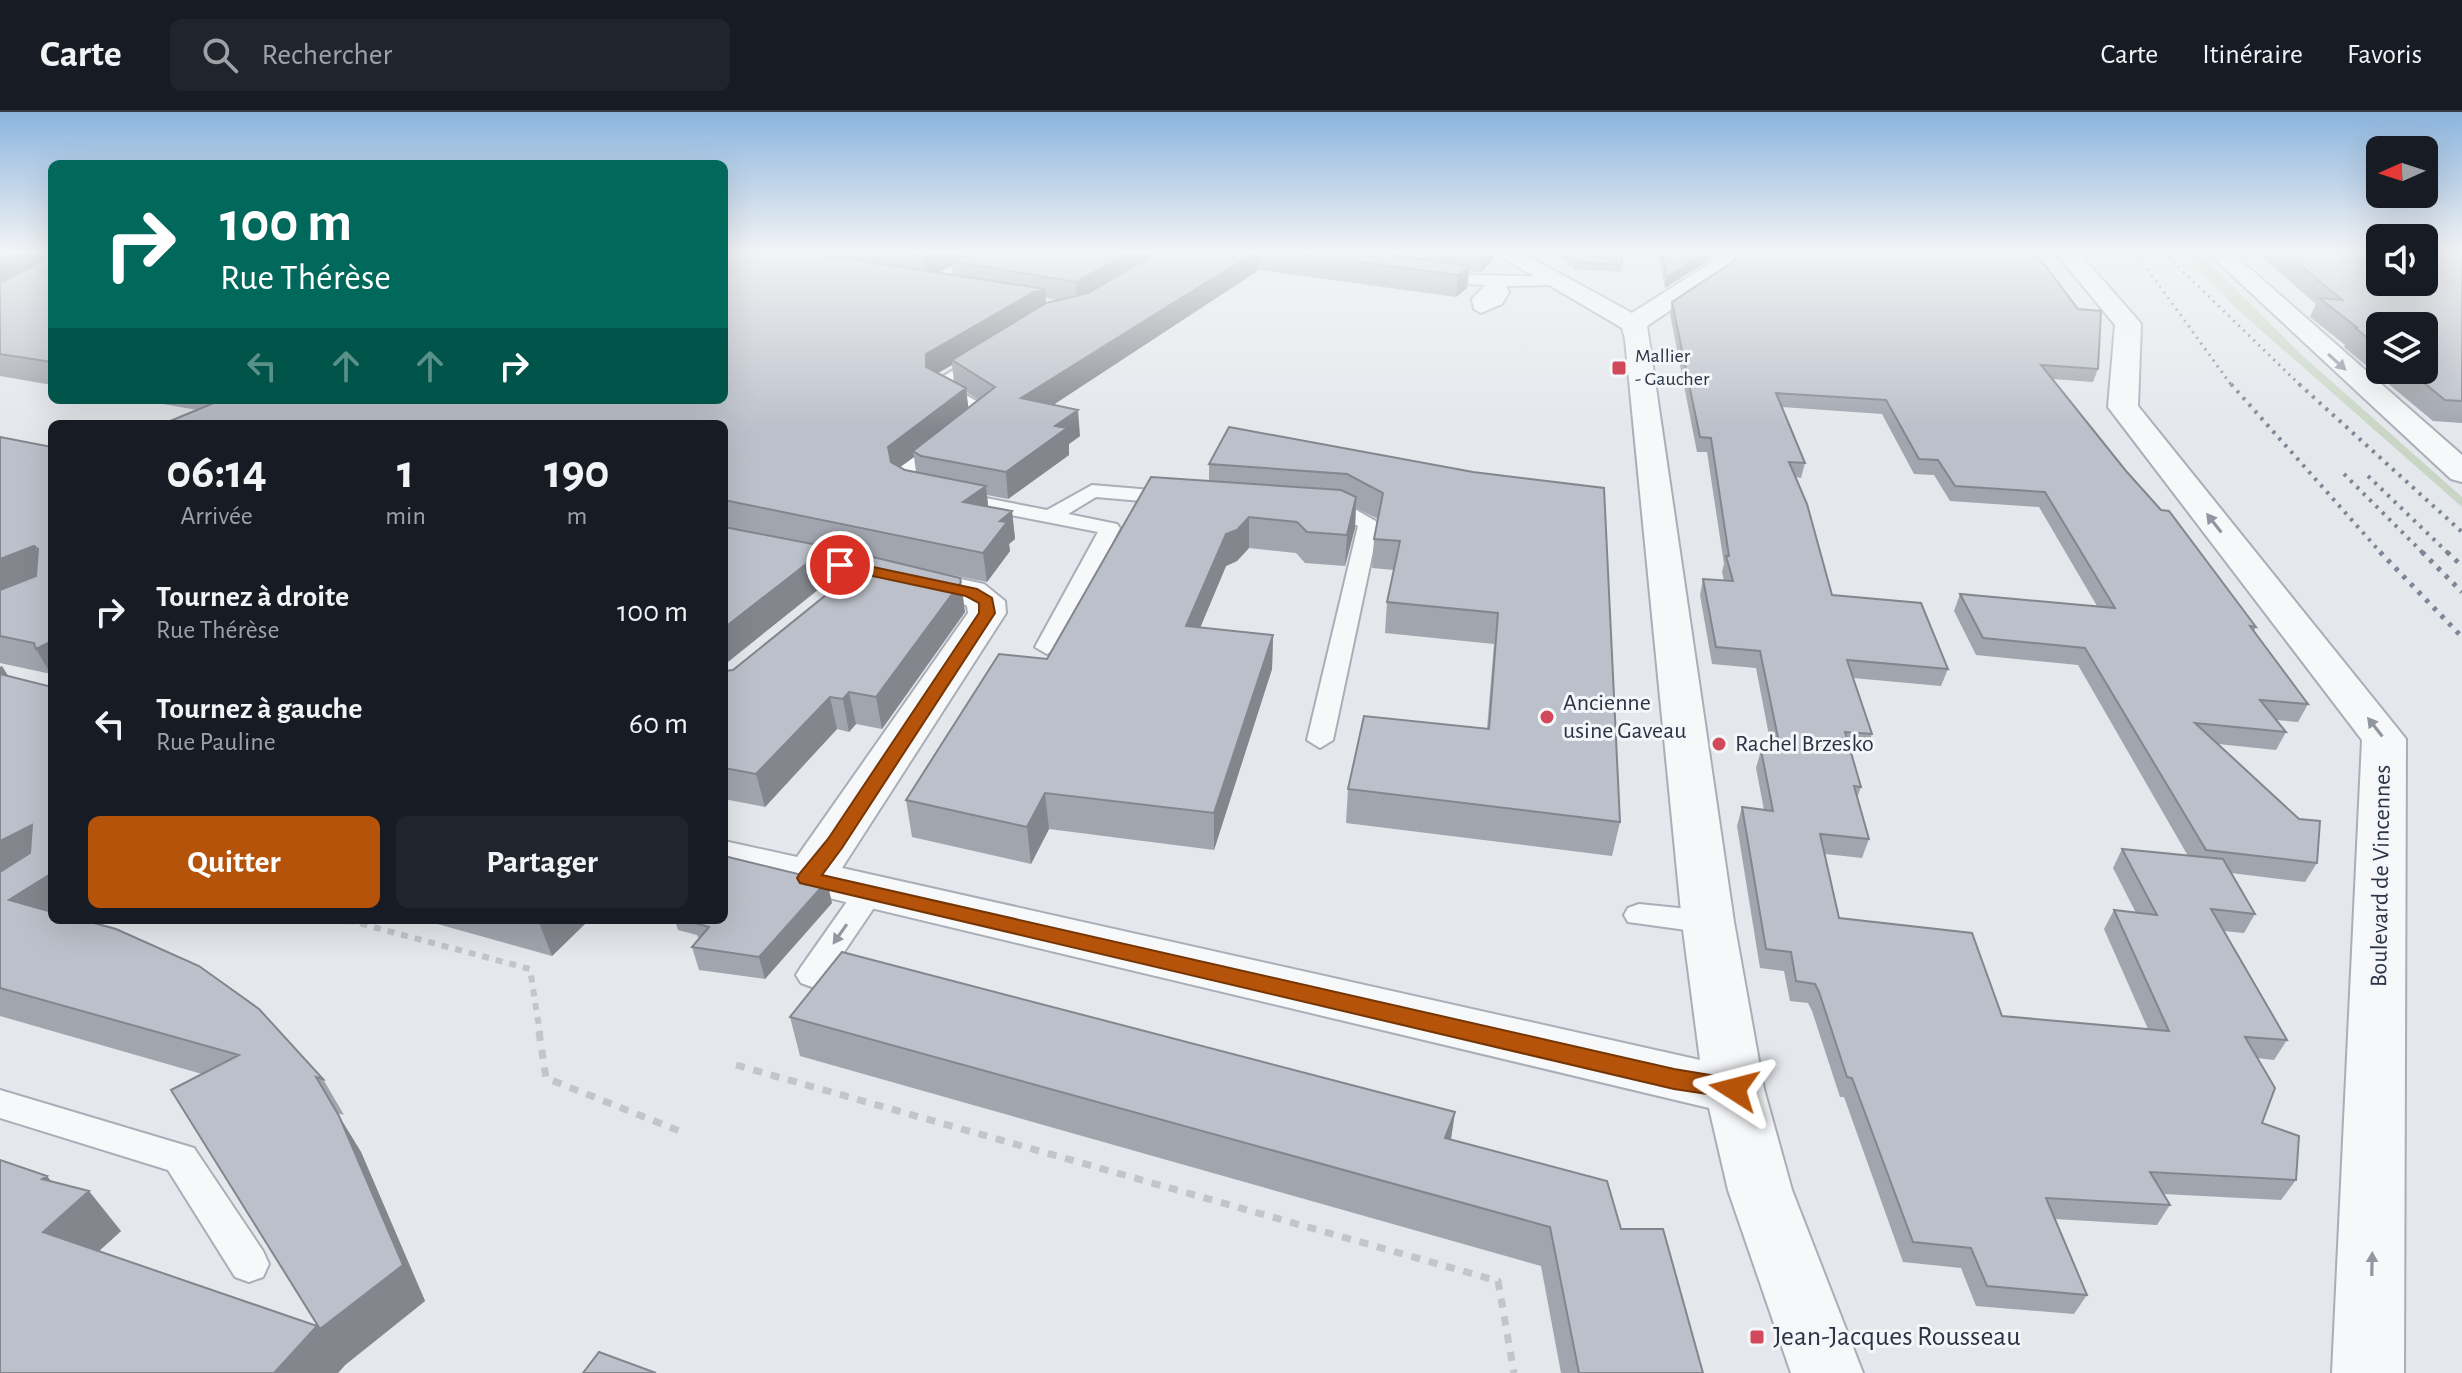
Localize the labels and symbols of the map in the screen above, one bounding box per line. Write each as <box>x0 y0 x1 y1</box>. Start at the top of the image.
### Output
north arrow <box>2366 136 2438 208</box>
place label: Mallier - Gaucher <box>1635 346 1710 389</box>
one-way arrow <box>2327 353 2346 371</box>
marker: Mallier - Gaucher <box>1610 359 1628 377</box>
one-way arrow <box>2206 513 2223 533</box>
pin <box>806 531 874 599</box>
place label: Ancienne usine Gaveau <box>1563 691 1686 743</box>
marker: Ancienne usine Gaveau <box>1538 708 1556 726</box>
one-way arrow <box>2367 717 2384 737</box>
place label: Rachel Brzesko <box>1735 732 1874 756</box>
marker: Rachel Brzesko <box>1710 735 1728 753</box>
street label: Boulevard de Vincennes <box>2367 765 2395 987</box>
one-way arrow <box>833 923 848 944</box>
position arrow <box>1692 1047 1776 1131</box>
one-way arrow <box>2365 1251 2378 1276</box>
place label: Jean-Jacques Rousseau <box>1773 1323 2021 1351</box>
marker: Jean-Jacques Rousseau <box>1748 1328 1766 1346</box>

